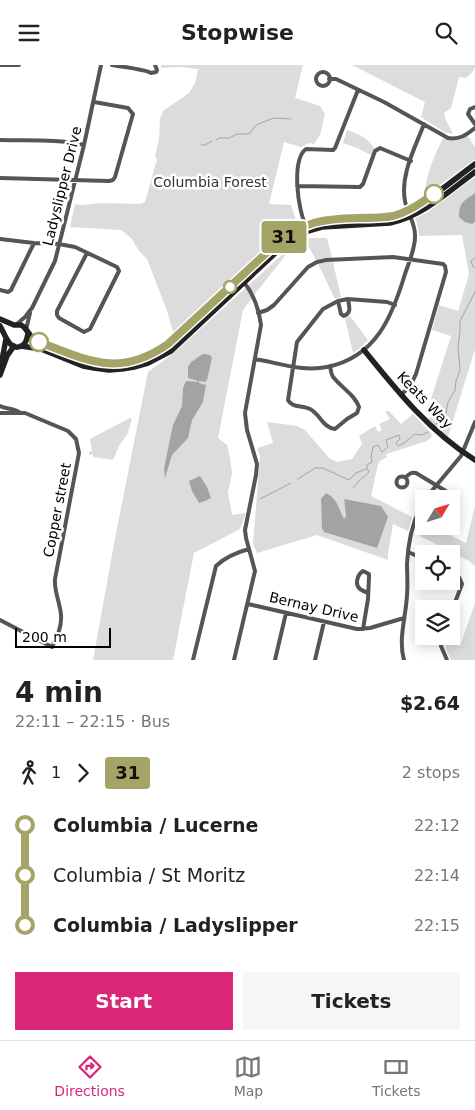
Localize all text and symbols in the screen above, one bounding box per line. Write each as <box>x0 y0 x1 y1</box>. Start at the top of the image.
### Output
icon: menu <box>15 19 43 47</box>
icon: search <box>432 19 460 47</box>
text: Stopwise <box>181 20 294 45</box>
street label: Ladyslipper Drive <box>39 125 85 247</box>
park label: Columbia Forest <box>153 174 267 190</box>
unlabelled marker <box>424 184 444 204</box>
line badge: 31 <box>262 221 306 253</box>
text: 31 <box>271 226 297 247</box>
unlabelled marker <box>223 280 237 294</box>
unlabelled marker <box>29 332 49 352</box>
street label: Keats Way <box>394 368 456 432</box>
street label: Copper street <box>40 461 74 559</box>
north arrow <box>415 490 460 535</box>
map controls <box>415 490 460 645</box>
button: locate <box>415 545 460 590</box>
street label: Bernay Drive <box>268 589 360 625</box>
button: layers <box>415 600 460 645</box>
scale bar <box>15 625 111 648</box>
text: 200 m <box>22 629 67 645</box>
text: 4 min <box>15 676 103 709</box>
text: $2.64 <box>400 692 460 714</box>
text: 22:11 – 22:15 · Bus <box>15 712 170 731</box>
icon: walk <box>15 759 43 787</box>
icon: forward <box>69 759 97 787</box>
text: 31 <box>115 762 140 783</box>
text: 1 <box>51 763 61 782</box>
text: 2 stops <box>402 763 460 782</box>
text: Columbia / Lucerne <box>53 814 259 836</box>
text: 22:12 <box>414 816 460 835</box>
text: Columbia / St Moritz <box>53 864 245 886</box>
text: 22:14 <box>414 866 460 885</box>
text: Columbia / Ladyslipper <box>53 914 298 936</box>
text: 22:15 <box>414 916 460 935</box>
button: Start <box>15 972 233 1030</box>
button: Tickets <box>243 972 460 1030</box>
tab: Directions <box>54 1053 125 1099</box>
tab: Map <box>234 1053 263 1099</box>
tab: Tickets <box>372 1053 421 1099</box>

